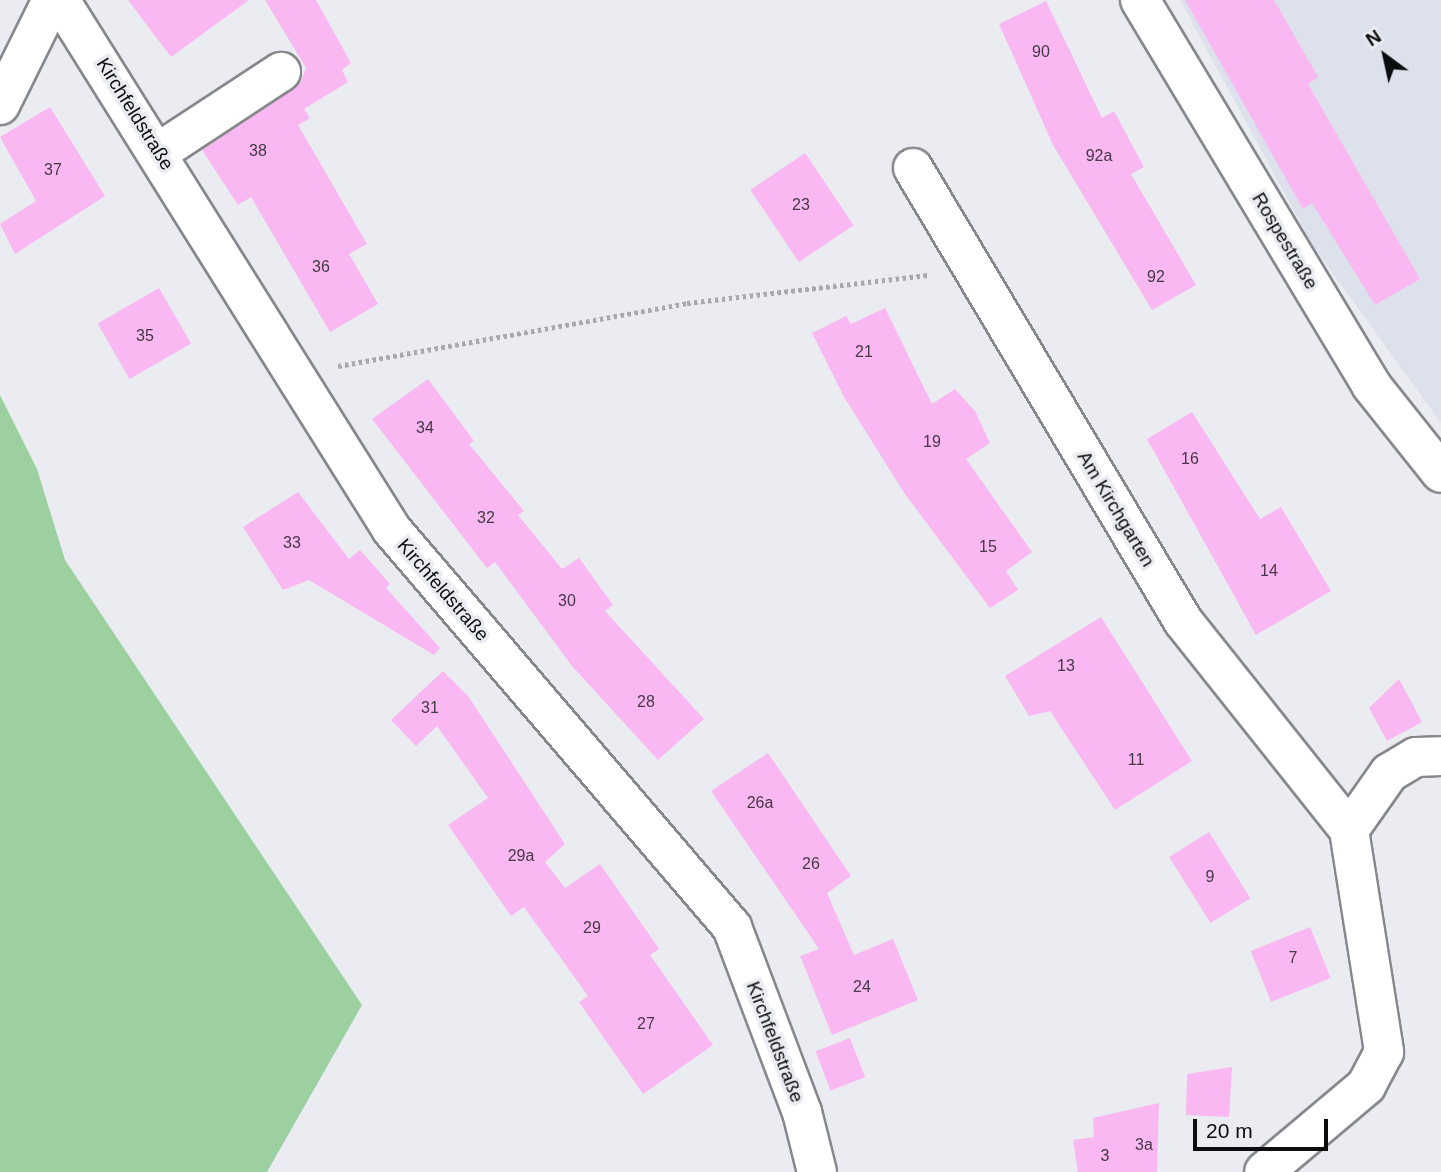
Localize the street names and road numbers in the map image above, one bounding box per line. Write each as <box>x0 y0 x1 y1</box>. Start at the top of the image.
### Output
street label: Kirchfeldstraße <box>91 54 179 174</box>
street label: Rospestraße <box>1247 189 1323 293</box>
street label: Am Kirchgarten <box>1073 447 1159 571</box>
street label: Kirchfeldstraße <box>392 534 494 646</box>
street label: Kirchfeldstraße <box>741 978 809 1106</box>

